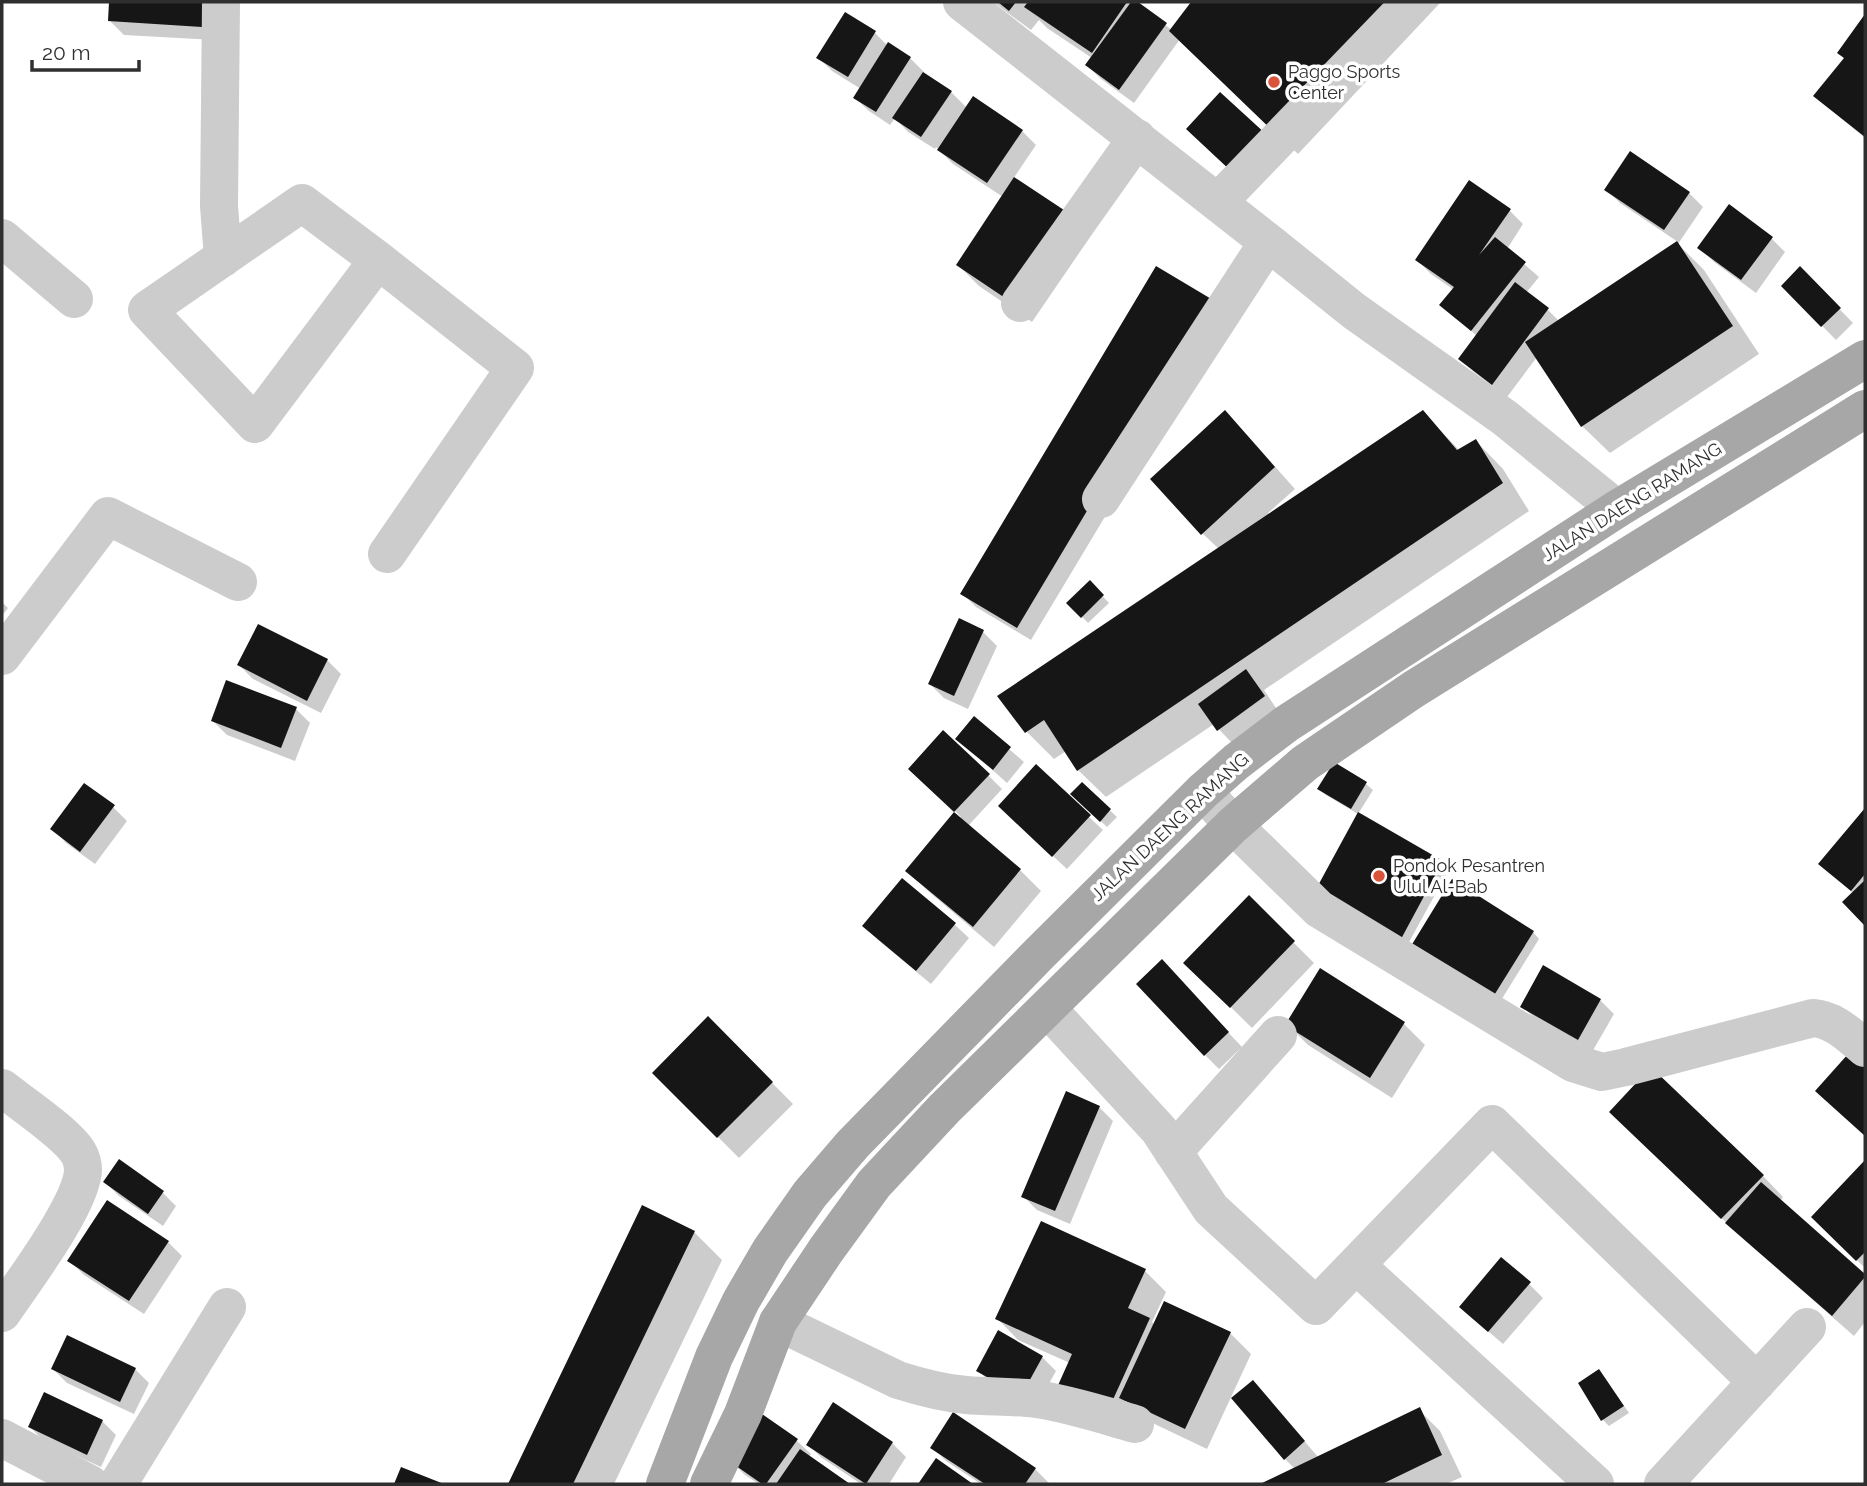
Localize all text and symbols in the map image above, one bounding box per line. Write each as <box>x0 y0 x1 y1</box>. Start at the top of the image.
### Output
scale bar <box>32 28 138 72</box>
text: 20 m <box>42 40 90 65</box>
place label: Paggo Sports Center <box>1288 61 1401 103</box>
marker: Paggo Sports Center <box>1266 74 1282 90</box>
street label: JALAN DAENG RAMANG <box>1538 438 1725 565</box>
street label: JALAN DAENG RAMANG <box>1087 748 1253 905</box>
place label: Pondok Pesantren Ulul Al-Bab <box>1393 855 1545 897</box>
marker: Pondok Pesantren Ulul Al-Bab <box>1371 868 1387 884</box>

